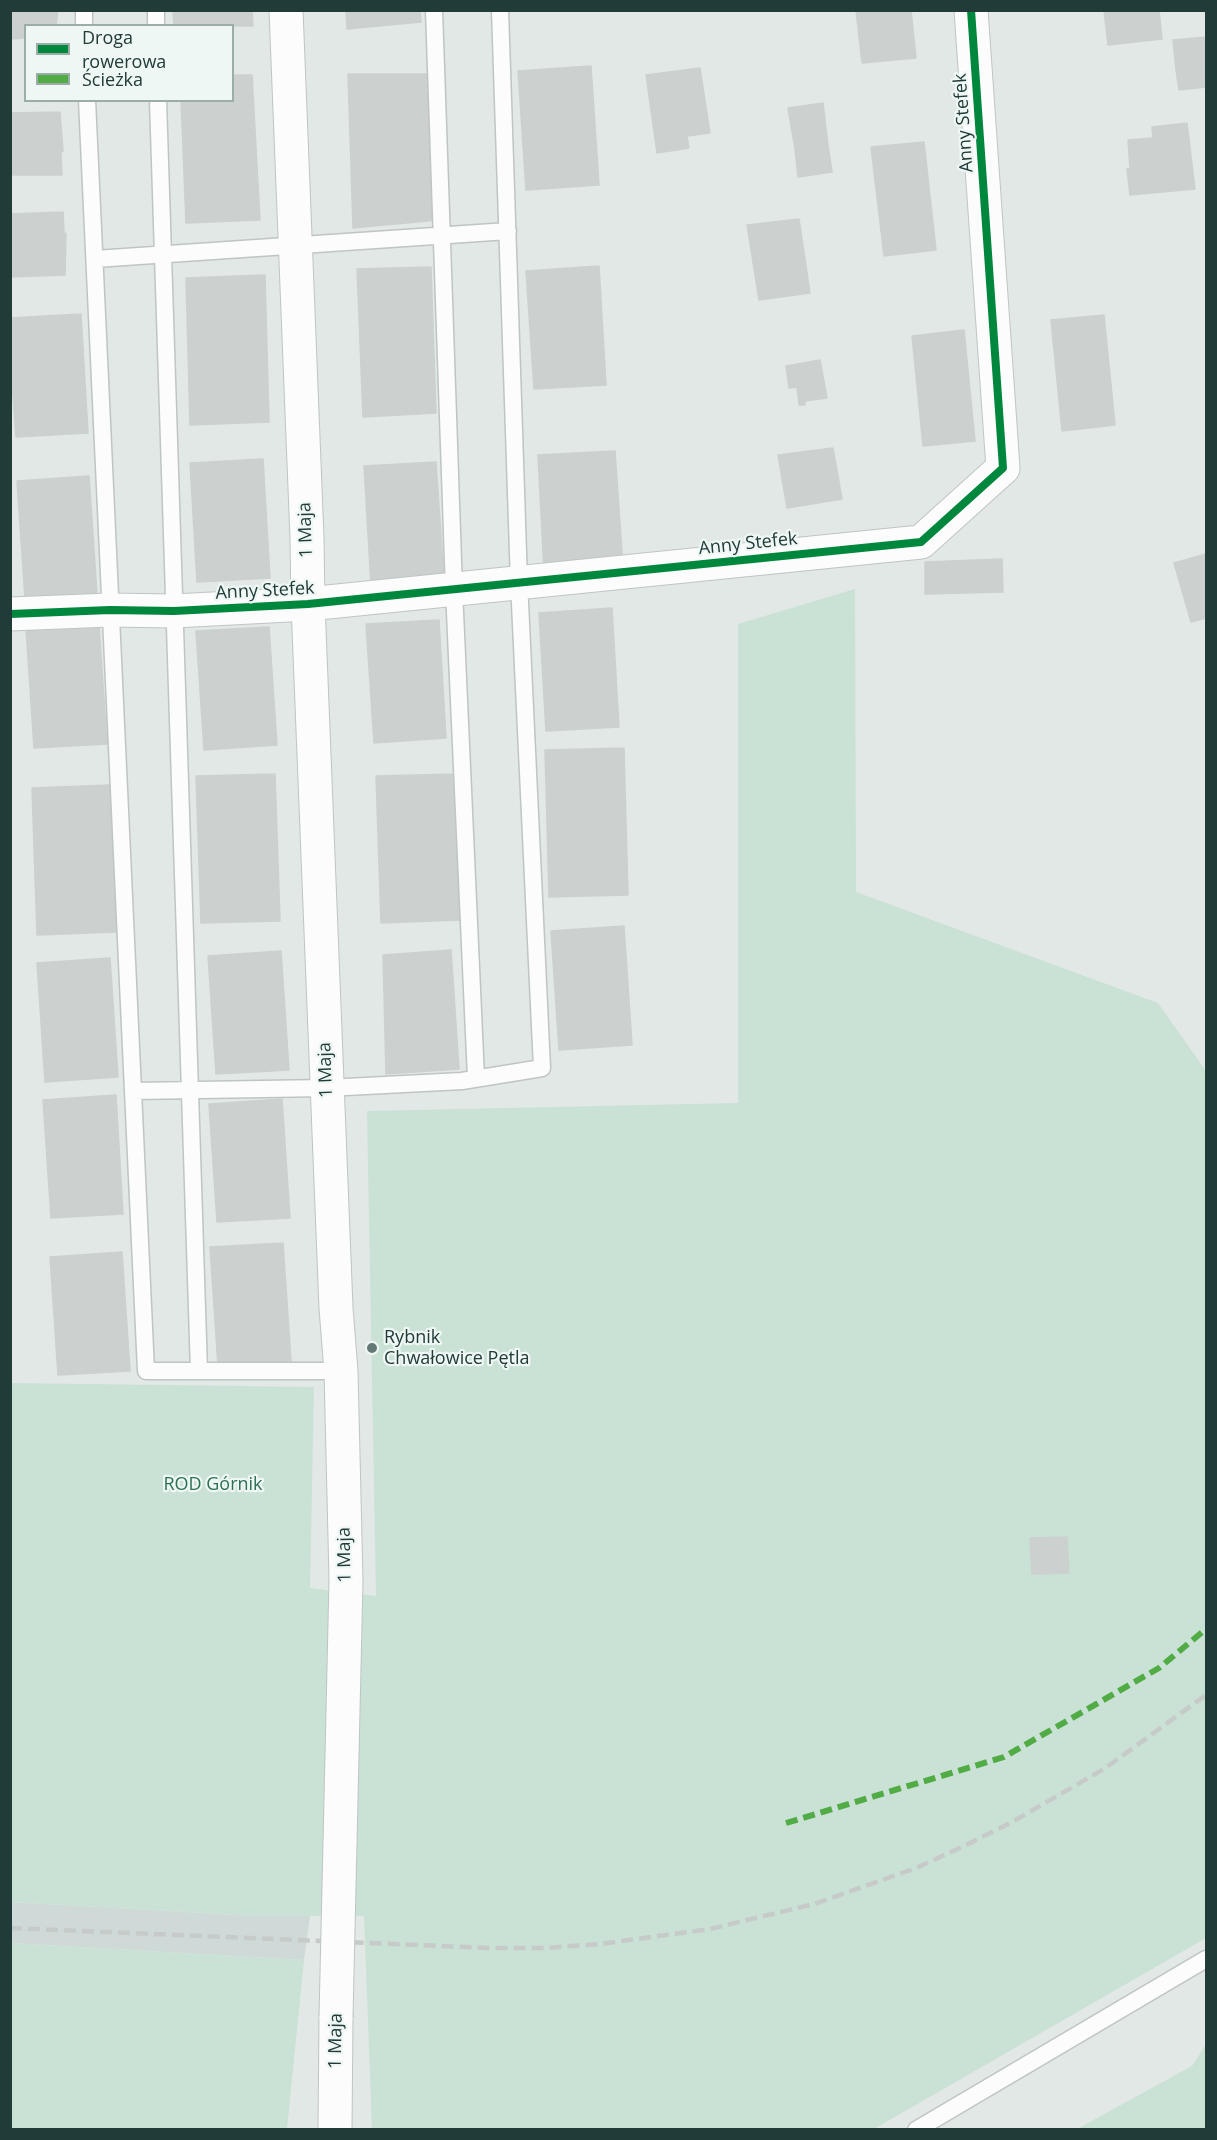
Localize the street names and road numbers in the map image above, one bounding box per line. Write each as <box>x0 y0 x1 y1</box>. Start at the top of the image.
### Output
street label: Anny Stefek <box>950 73 978 173</box>
street label: 1 Maja <box>294 502 318 558</box>
street label: Anny Stefek <box>698 528 798 560</box>
street label: Anny Stefek <box>215 578 315 604</box>
street label: 1 Maja <box>314 1042 338 1098</box>
street label: 1 Maja <box>334 1527 356 1583</box>
street label: 1 Maja <box>325 2013 347 2069</box>

